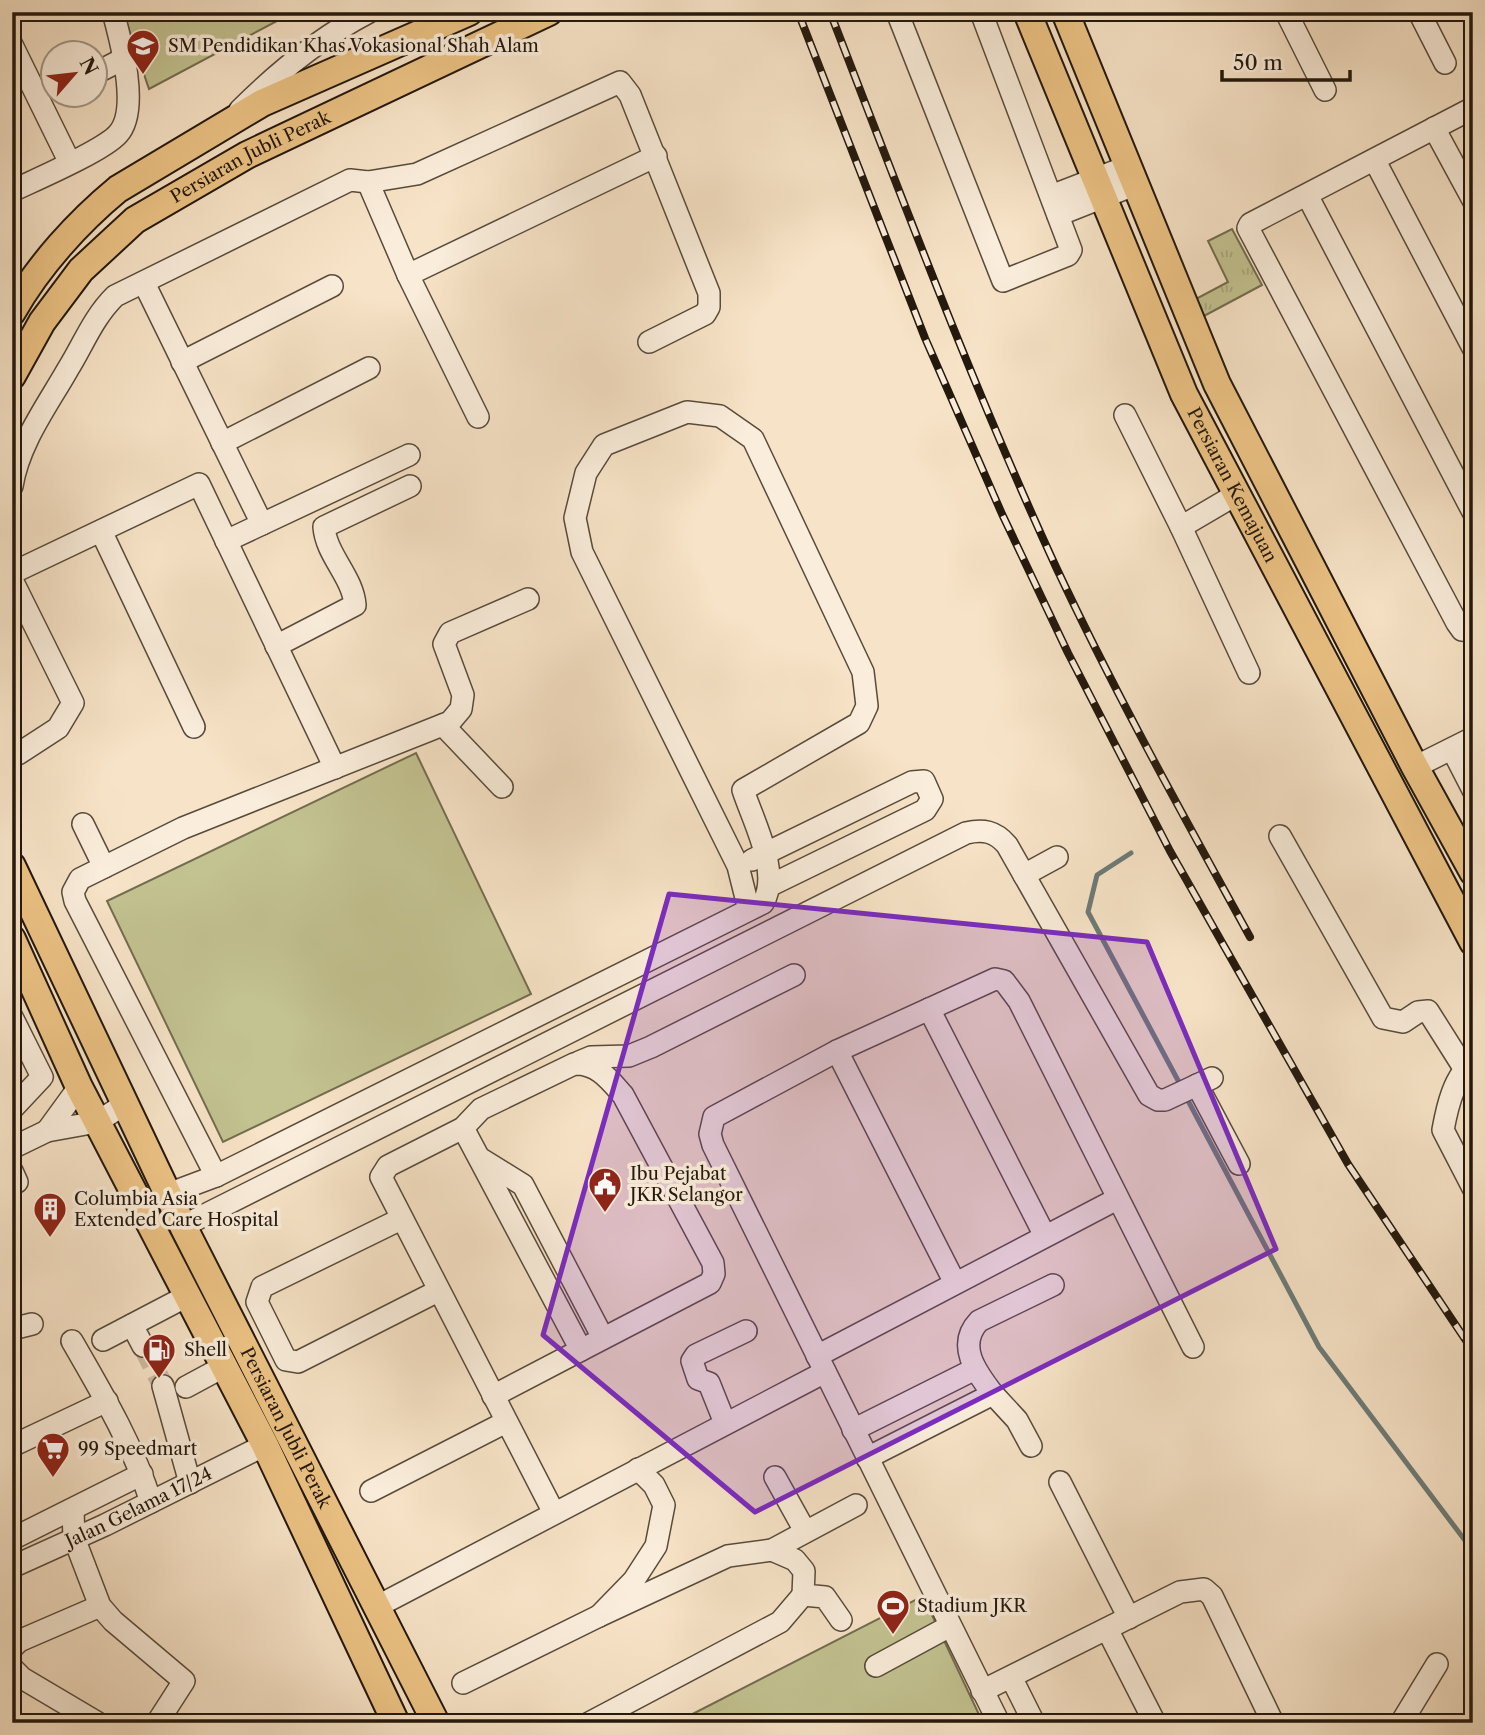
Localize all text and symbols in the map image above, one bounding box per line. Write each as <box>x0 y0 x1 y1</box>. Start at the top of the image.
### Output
school or university icon: SM Pendidikan Khas Vokasional Shah Alam <box>124 27 162 76</box>
place label: SM Pendidikan Khas Vokasional Shah Alam <box>168 35 539 57</box>
north arrow <box>38 38 108 108</box>
scale bar <box>1222 38 1350 82</box>
text: 50 m <box>1233 50 1283 75</box>
text: N <box>75 54 103 79</box>
street label: Persiaran Jubli Perak <box>166 105 335 208</box>
street label: Persiaran Kemajuan <box>1182 404 1282 566</box>
place label: Ibu Pejabat JKR Selangor <box>627 1163 743 1206</box>
public building icon: Ibu Pejabat JKR Selangor <box>586 1165 624 1214</box>
place label: Columbia Asia Extended Care Hospital <box>74 1188 279 1231</box>
building icon: Columbia Asia Extended Care Hospital <box>31 1190 69 1239</box>
fuel station icon: Shell <box>140 1331 178 1380</box>
place label: Shell <box>184 1339 227 1361</box>
street label: Persiaran Jubli Perak <box>236 1344 337 1513</box>
supermarket icon: 99 Speedmart <box>34 1430 72 1479</box>
place label: 99 Speedmart <box>78 1438 198 1460</box>
street label: Jalan Gelama 17/24 <box>59 1462 215 1554</box>
sports icon: Stadium JKR <box>874 1587 912 1636</box>
place label: Stadium JKR <box>917 1595 1027 1617</box>

